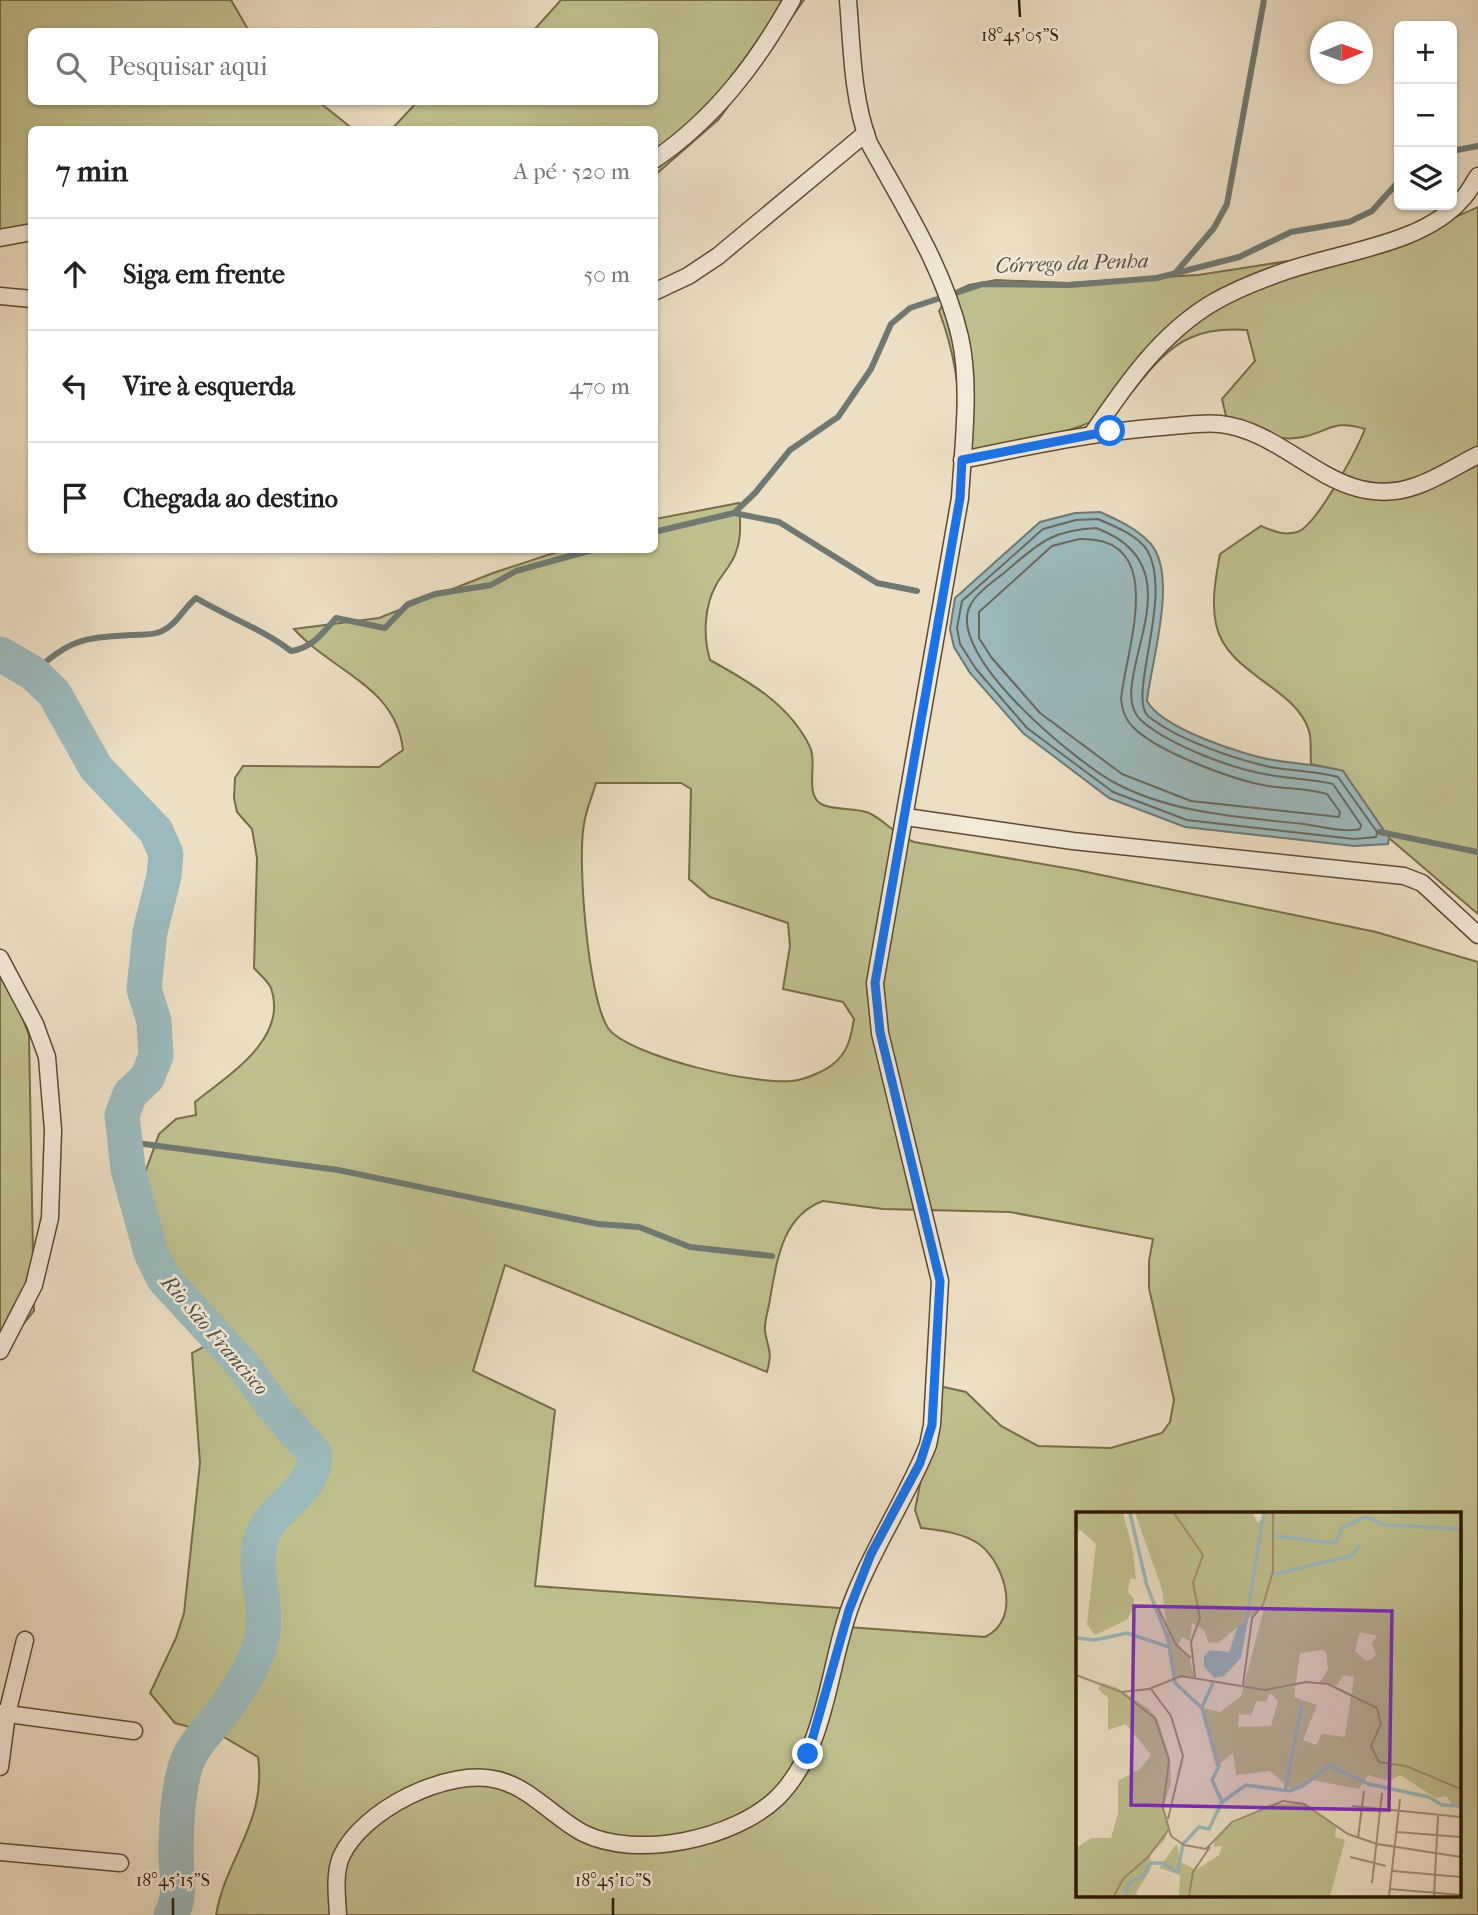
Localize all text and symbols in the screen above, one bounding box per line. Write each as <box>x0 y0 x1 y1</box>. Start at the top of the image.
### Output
north arrow <box>1310 21 1373 84</box>
map controls <box>1394 21 1457 210</box>
button: + <box>1394 21 1457 84</box>
text: 18°45'05"S <box>981 25 1059 46</box>
search box <box>28 28 658 105</box>
icon: search <box>52 48 90 86</box>
text: Pesquisar aqui <box>108 51 268 82</box>
button: − <box>1394 84 1457 147</box>
button: layers <box>1394 147 1457 210</box>
text: 7 min <box>56 154 128 189</box>
text: A pé · 520 m <box>513 158 630 185</box>
water label: Córrego da Penha <box>995 248 1149 278</box>
icon: ahead <box>56 255 94 293</box>
text: Siga em frente <box>123 259 285 290</box>
text: 50 m <box>583 261 630 288</box>
icon: left <box>56 367 94 405</box>
text: Vire à esquerda <box>123 371 295 402</box>
text: 470 m <box>569 373 630 400</box>
route start <box>1094 415 1125 446</box>
icon: arrive <box>56 479 94 517</box>
text: Chegada ao destino <box>123 483 338 514</box>
water label: Rio São Francisco <box>155 1269 274 1400</box>
inset map <box>1076 1512 1460 1898</box>
route end <box>792 1738 823 1769</box>
text: 18°45'15"S <box>136 1870 210 1891</box>
text: 18°45'10"S <box>575 1870 651 1891</box>

